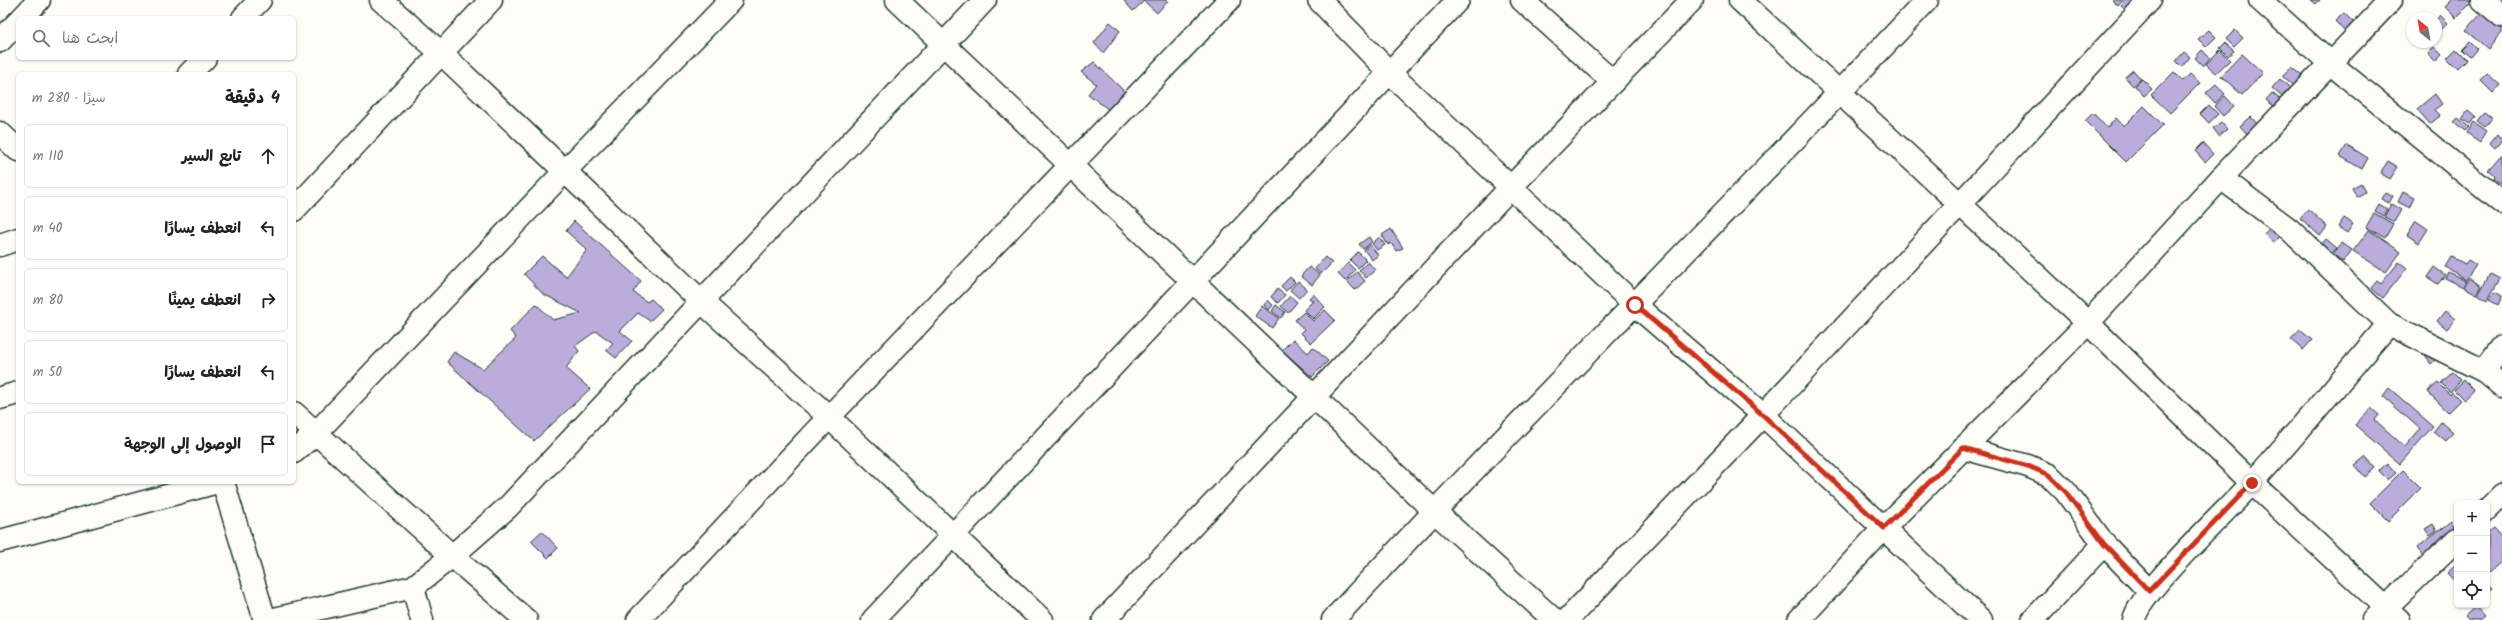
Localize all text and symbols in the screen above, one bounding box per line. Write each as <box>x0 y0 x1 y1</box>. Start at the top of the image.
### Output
north arrow <box>2406 12 2442 48</box>
search box <box>16 16 296 60</box>
icon: search <box>30 27 52 49</box>
text: ابحث هنا <box>62 27 118 51</box>
text: 4 دقيقة <box>225 85 280 112</box>
text: سيرًا · 280 m <box>32 88 106 109</box>
text: تابع السير <box>182 145 241 169</box>
icon: ahead <box>257 145 279 167</box>
text: 110 m <box>33 146 63 167</box>
text: انعطف يسارًا <box>164 217 241 241</box>
icon: left <box>257 217 279 239</box>
text: 40 m <box>33 218 62 239</box>
text: انعطف يمينًا <box>168 289 241 313</box>
icon: right <box>257 289 279 311</box>
text: 80 m <box>33 290 63 311</box>
route start <box>1626 296 1644 314</box>
text: انعطف يسارًا <box>164 361 241 385</box>
icon: left <box>257 361 279 383</box>
text: 50 m <box>33 362 62 383</box>
text: الوصول إلى الوجهة <box>124 433 241 457</box>
icon: arrive <box>257 433 279 455</box>
route end <box>2243 474 2261 492</box>
map controls <box>2454 500 2490 608</box>
button: + <box>2454 500 2490 536</box>
button: − <box>2454 536 2490 572</box>
button: locate <box>2454 572 2490 608</box>

